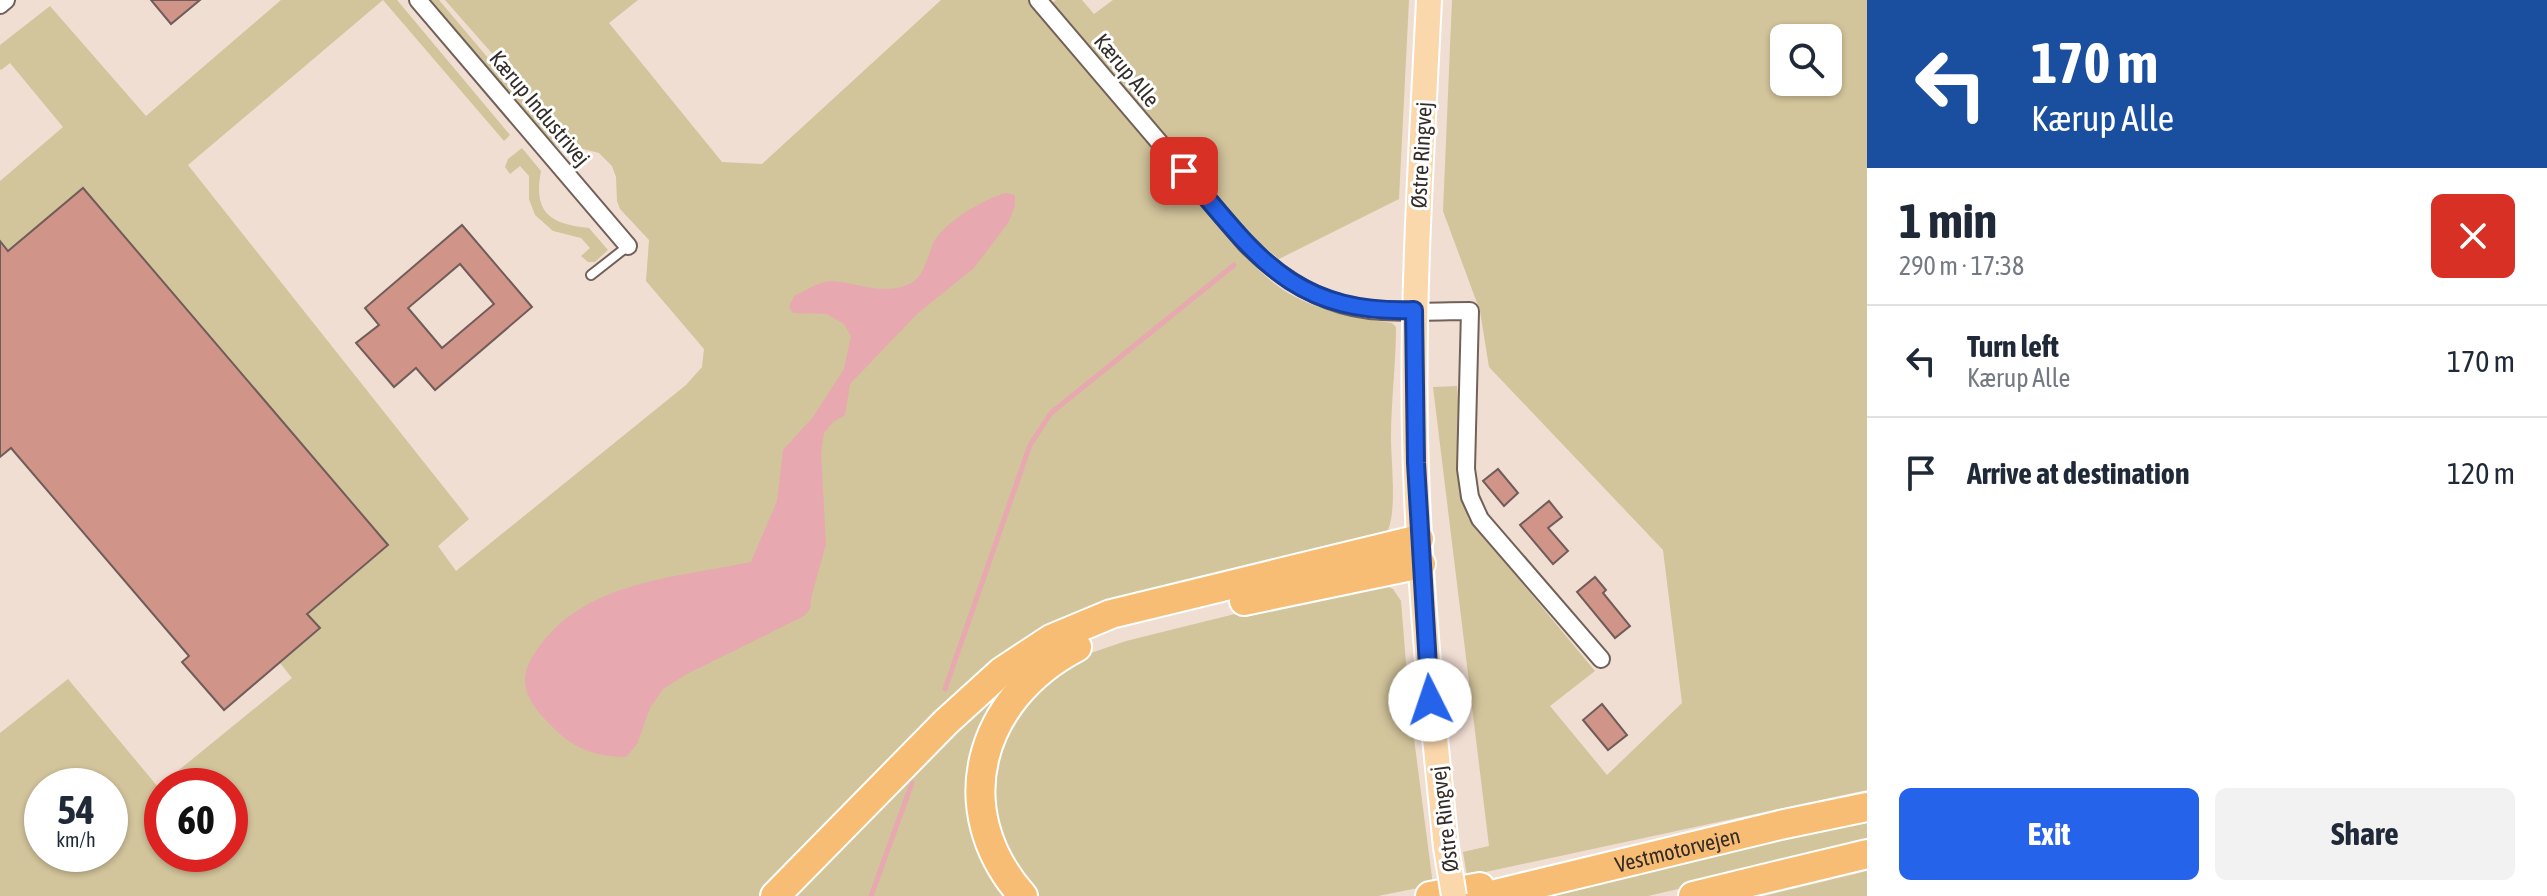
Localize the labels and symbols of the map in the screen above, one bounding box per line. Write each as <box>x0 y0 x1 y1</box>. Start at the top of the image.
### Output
street label: Kærup Alle <box>1089 28 1165 112</box>
street label: Kærup Industrivej <box>484 45 596 171</box>
street label: Østre Ringvej <box>1405 101 1437 209</box>
pin <box>1150 137 1218 205</box>
position arrow <box>1388 658 1472 742</box>
street label: Østre Ringvej <box>1425 765 1463 873</box>
speed limit sign: 60 <box>144 768 248 872</box>
street label: Vestmotorvejen <box>1612 822 1743 878</box>

